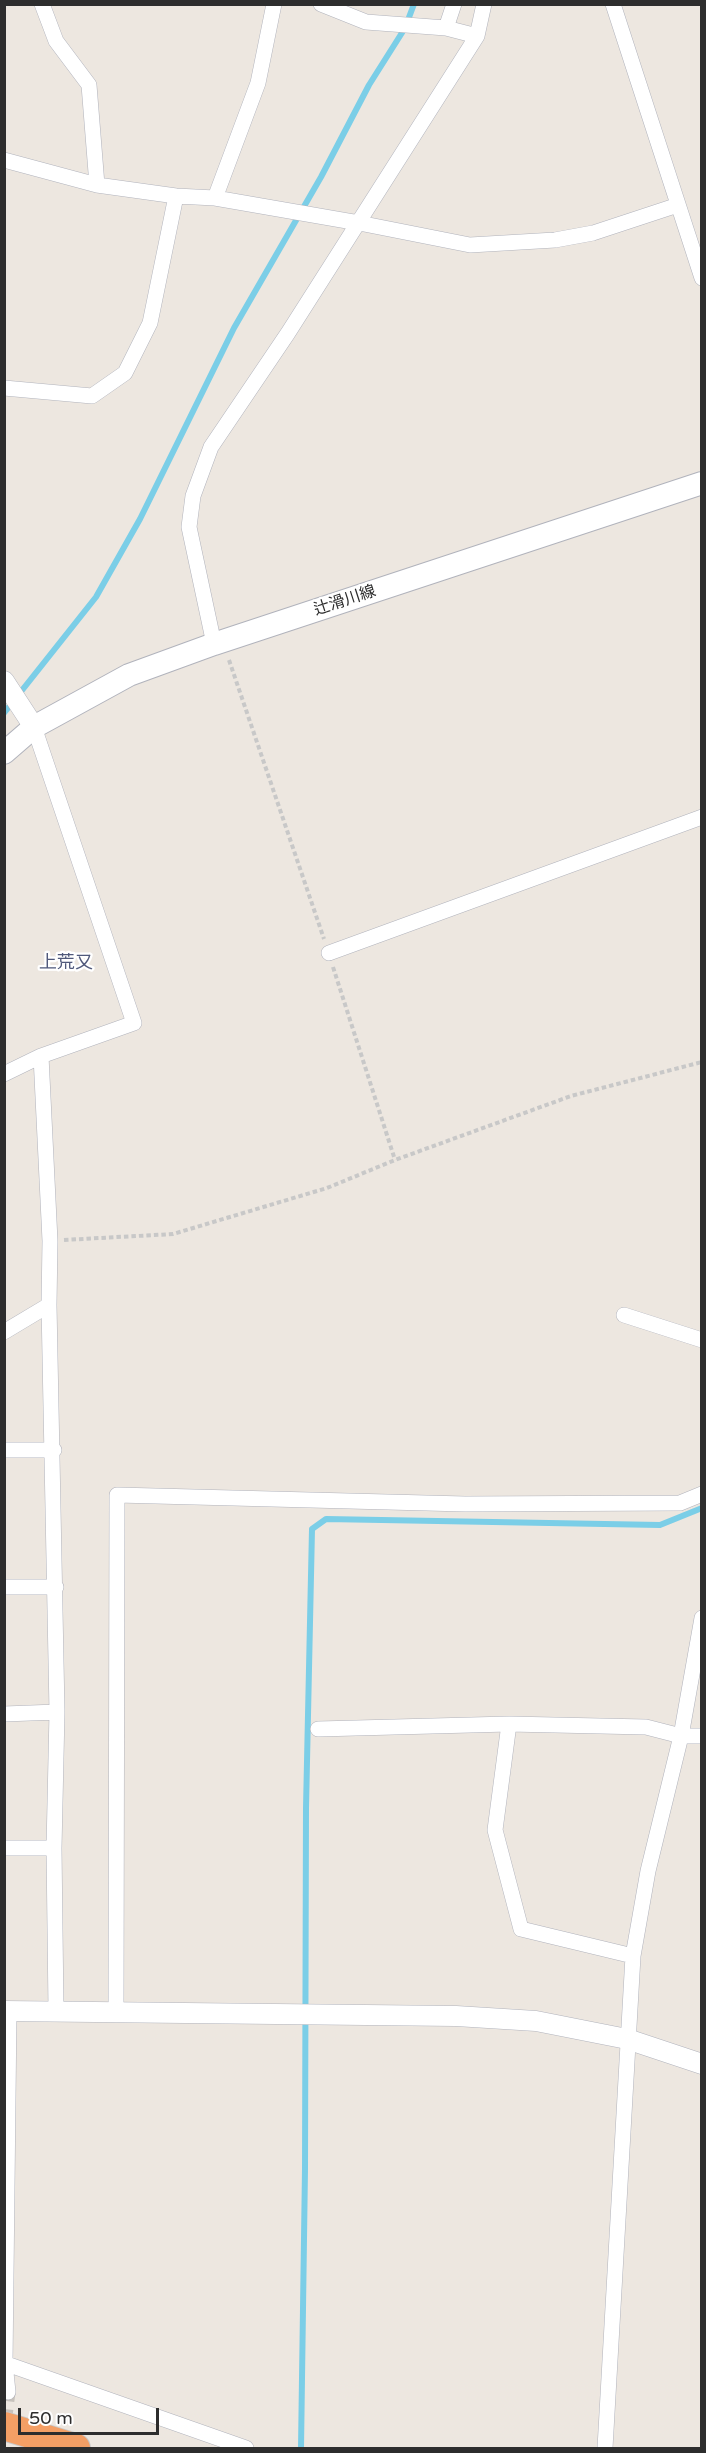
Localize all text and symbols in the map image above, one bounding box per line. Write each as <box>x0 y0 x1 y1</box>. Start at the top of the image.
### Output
street label: 辻滑川線 <box>312 582 378 620</box>
district label: 上荒又 <box>39 952 93 974</box>
scale bar <box>21 2396 162 2434</box>
text: 50 m <box>29 2407 73 2429</box>

